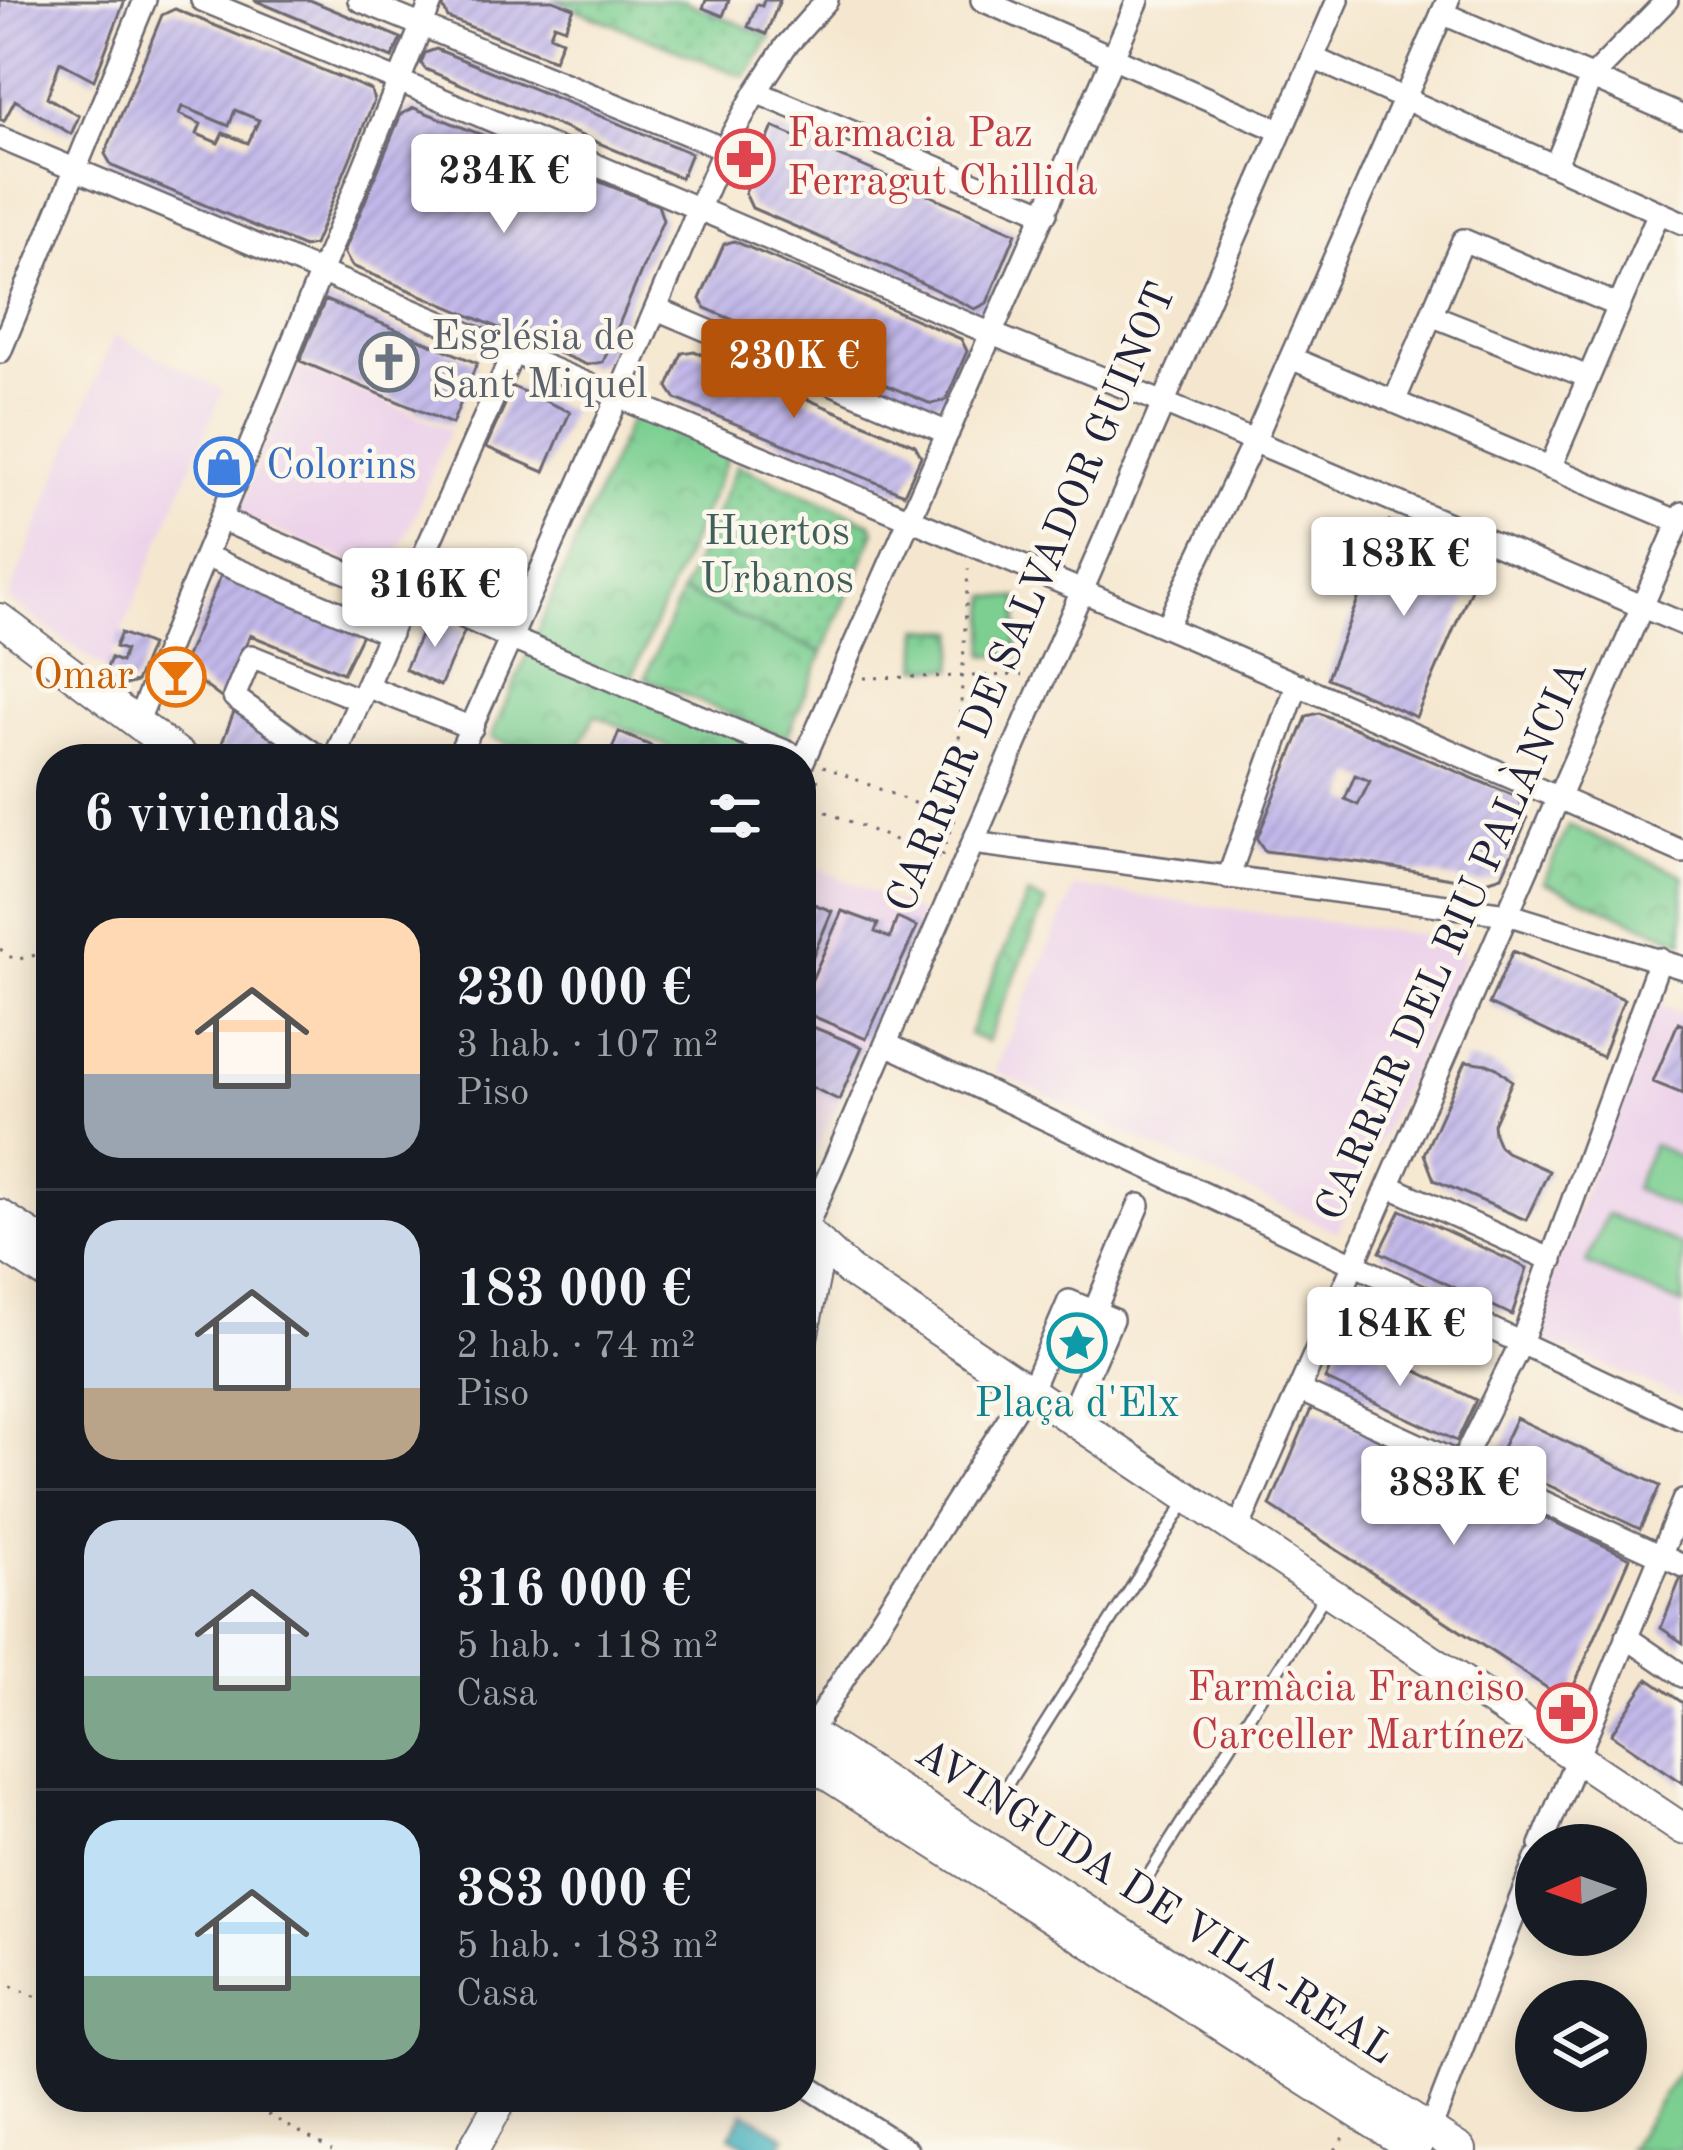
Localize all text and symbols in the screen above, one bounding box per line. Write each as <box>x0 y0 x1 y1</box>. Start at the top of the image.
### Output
place label: Farmacia Paz Ferragut Chillida <box>787 114 1097 204</box>
pharmacy icon: Farmacia Paz Ferragut Chillida <box>714 128 776 190</box>
pin: 234K € <box>406 134 602 236</box>
text: 234K € <box>438 153 570 192</box>
street label: CARRER DE SALVADOR GUINOT <box>881 277 1185 919</box>
place label: Església de Sant Miquel <box>431 317 648 407</box>
pin: 230K € <box>696 319 892 421</box>
church icon: Església de Sant Miquel <box>358 331 420 393</box>
text: 230K € <box>728 338 860 377</box>
shop icon: Colorins <box>193 436 255 498</box>
place label: Colorins <box>266 446 417 488</box>
park label: Huertos Urbanos <box>700 512 854 602</box>
pin: 183K € <box>1306 517 1502 619</box>
text: 183K € <box>1338 536 1470 575</box>
pin: 316K € <box>337 548 533 650</box>
text: 316K € <box>369 567 501 606</box>
bar icon: Omar <box>145 646 207 708</box>
street label: CARRER DEL RIU PALÀNCIA <box>1303 651 1596 1228</box>
place label: Omar <box>33 656 134 698</box>
icon: filters <box>702 783 768 849</box>
text: 6 viviendas <box>84 791 340 842</box>
text: 230 000 € <box>456 965 692 1016</box>
icon: home <box>180 966 324 1110</box>
text: 3 hab. · 107 m² <box>456 1026 718 1065</box>
text: Piso <box>456 1074 529 1113</box>
text: 183 000 € <box>456 1266 692 1317</box>
icon: home <box>180 1268 324 1412</box>
pin: 184K € <box>1302 1287 1498 1389</box>
text: 184K € <box>1334 1306 1466 1345</box>
place icon: Plaça d'Elx <box>1046 1312 1108 1374</box>
text: 2 hab. · 74 m² <box>456 1327 696 1366</box>
text: Piso <box>456 1375 529 1414</box>
place label: Plaça d'Elx <box>974 1384 1180 1426</box>
pin: 383K € <box>1356 1446 1552 1548</box>
text: 383K € <box>1388 1465 1520 1504</box>
text: 316 000 € <box>456 1566 692 1617</box>
icon: home <box>180 1568 324 1712</box>
text: 5 hab. · 118 m² <box>456 1627 718 1666</box>
place label: Farmàcia Franciso Carceller Martínez <box>1187 1668 1525 1758</box>
text: Casa <box>456 1675 538 1714</box>
pharmacy icon: Farmàcia Franciso Carceller Martínez <box>1536 1682 1598 1744</box>
street label: AVINGUDA DE VILA-REAL <box>907 1733 1401 2073</box>
north arrow <box>1515 1824 1647 1956</box>
map controls <box>1515 1824 1647 2112</box>
text: 383 000 € <box>456 1866 692 1917</box>
icon: home <box>180 1868 324 2012</box>
text: 5 hab. · 183 m² <box>456 1927 718 1966</box>
text: Casa <box>456 1975 538 2014</box>
button: layers <box>1515 1980 1647 2112</box>

